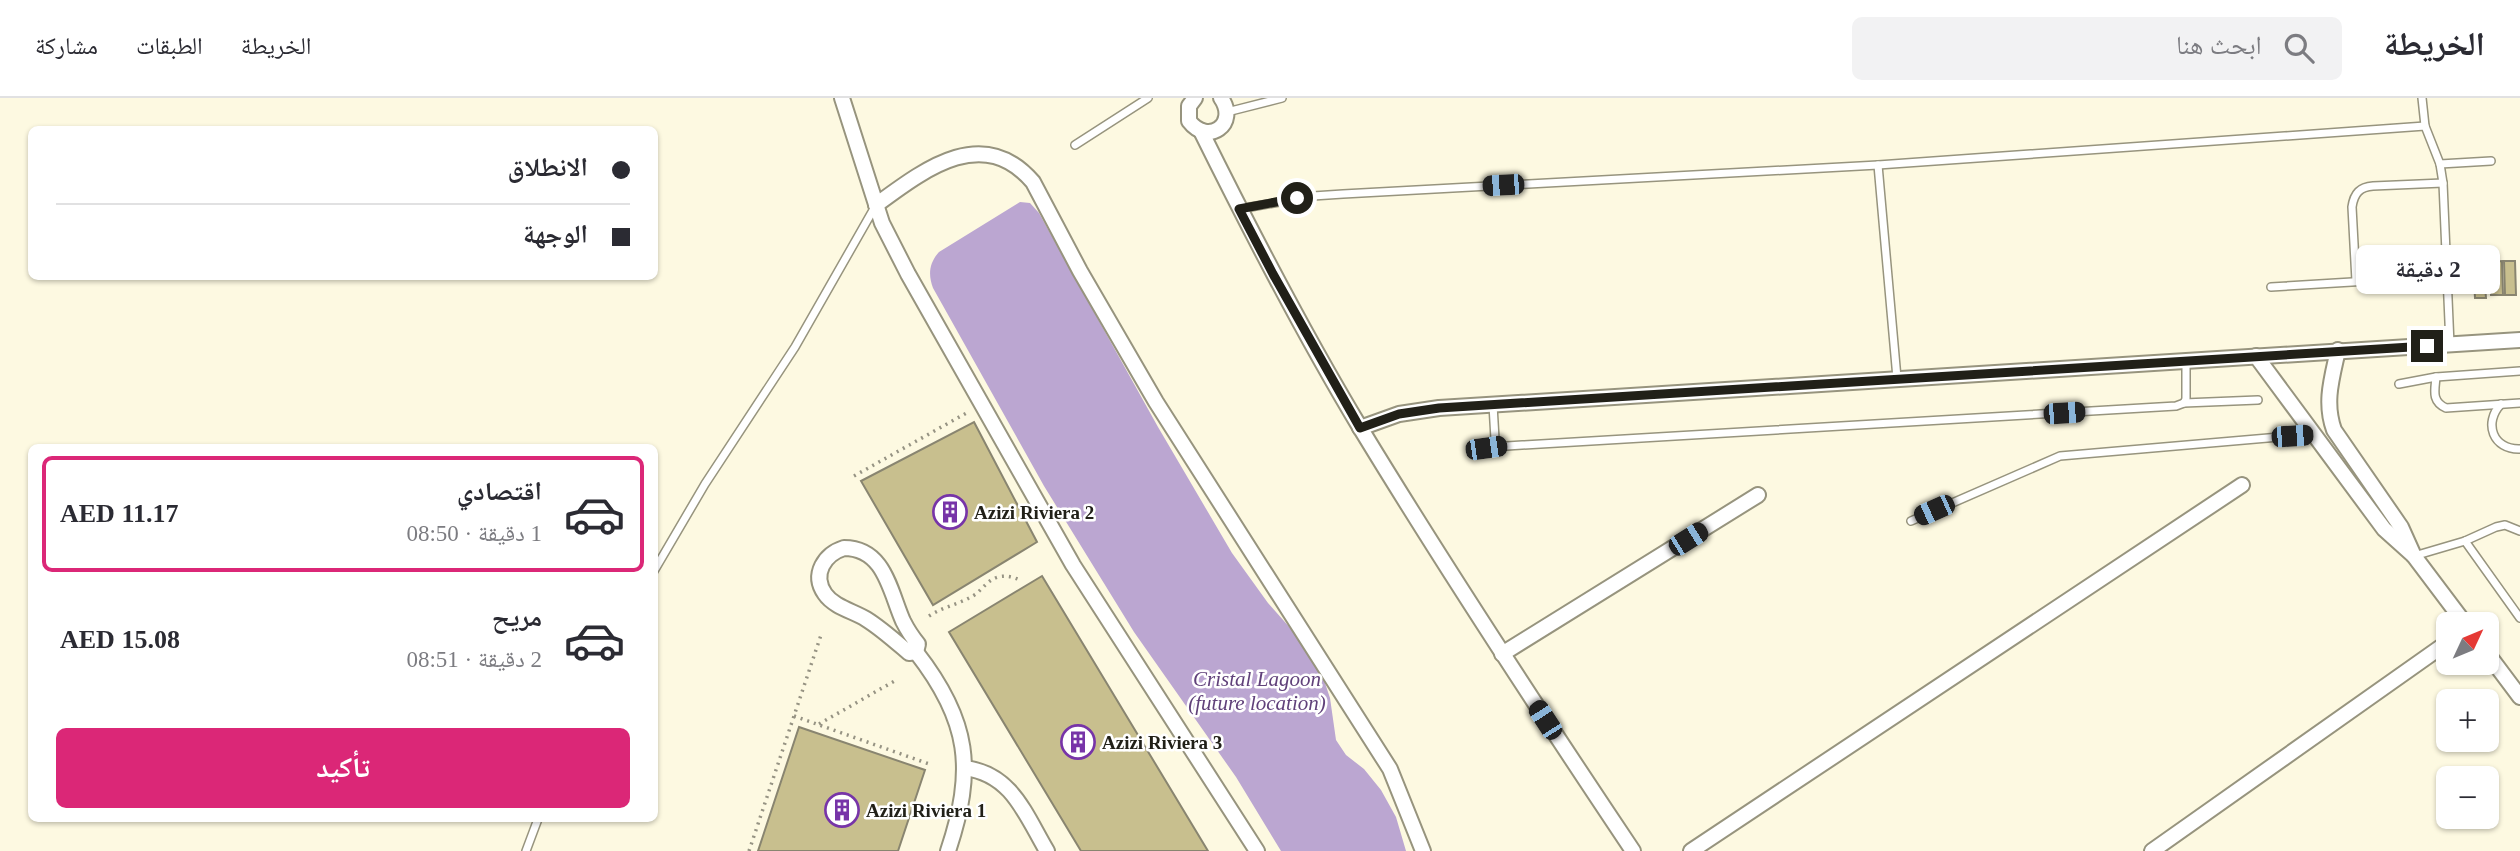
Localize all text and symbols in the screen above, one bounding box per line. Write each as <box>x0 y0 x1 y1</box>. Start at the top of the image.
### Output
search box <box>1852 17 2342 80</box>
text: الخريطة <box>2384 26 2485 62</box>
icon: search <box>2280 29 2318 67</box>
text: ابحث هنا <box>2176 31 2262 60</box>
text: مشاركة <box>35 33 98 59</box>
text: الطبقات <box>136 33 203 59</box>
text: الخريطة <box>241 33 311 59</box>
text: الانطلاق <box>508 153 588 182</box>
car <box>1482 173 1525 197</box>
route start <box>1281 182 1313 214</box>
text: الوجهة <box>523 220 588 249</box>
callout: 2 دقيقة <box>2355 244 2499 294</box>
text: 2 دقيقة <box>2395 257 2461 282</box>
route end <box>2411 330 2443 362</box>
car <box>2043 401 2086 425</box>
car <box>2271 424 2314 448</box>
car <box>1464 435 1509 461</box>
text: اقتصادي <box>457 477 542 506</box>
icon: car <box>563 483 626 546</box>
car <box>1911 492 1958 528</box>
building icon: Azizi Riviera 2 <box>931 493 969 531</box>
text: AED 11.17 <box>60 499 178 528</box>
place label: Azizi Riviera 2 <box>974 502 1094 523</box>
car <box>1665 519 1712 559</box>
text: 1 دقيقة · 08:50 <box>406 521 542 546</box>
text: مريح <box>492 603 542 632</box>
icon: car <box>563 609 626 672</box>
north arrow <box>2436 612 2499 676</box>
map controls <box>2436 612 2499 829</box>
text: AED 15.08 <box>60 625 180 654</box>
text: 2 دقيقة · 08:51 <box>406 647 542 672</box>
water label: Cristal Lagoon (future location) <box>1188 667 1326 715</box>
button: + <box>2436 689 2499 752</box>
car <box>1525 697 1566 743</box>
building icon: Azizi Riviera 3 <box>1059 723 1097 761</box>
button: تأكيد <box>56 728 630 808</box>
place label: Azizi Riviera 3 <box>1102 732 1222 753</box>
button: − <box>2436 766 2499 829</box>
building icon: Azizi Riviera 1 <box>823 791 861 829</box>
place label: Azizi Riviera 1 <box>866 800 986 821</box>

